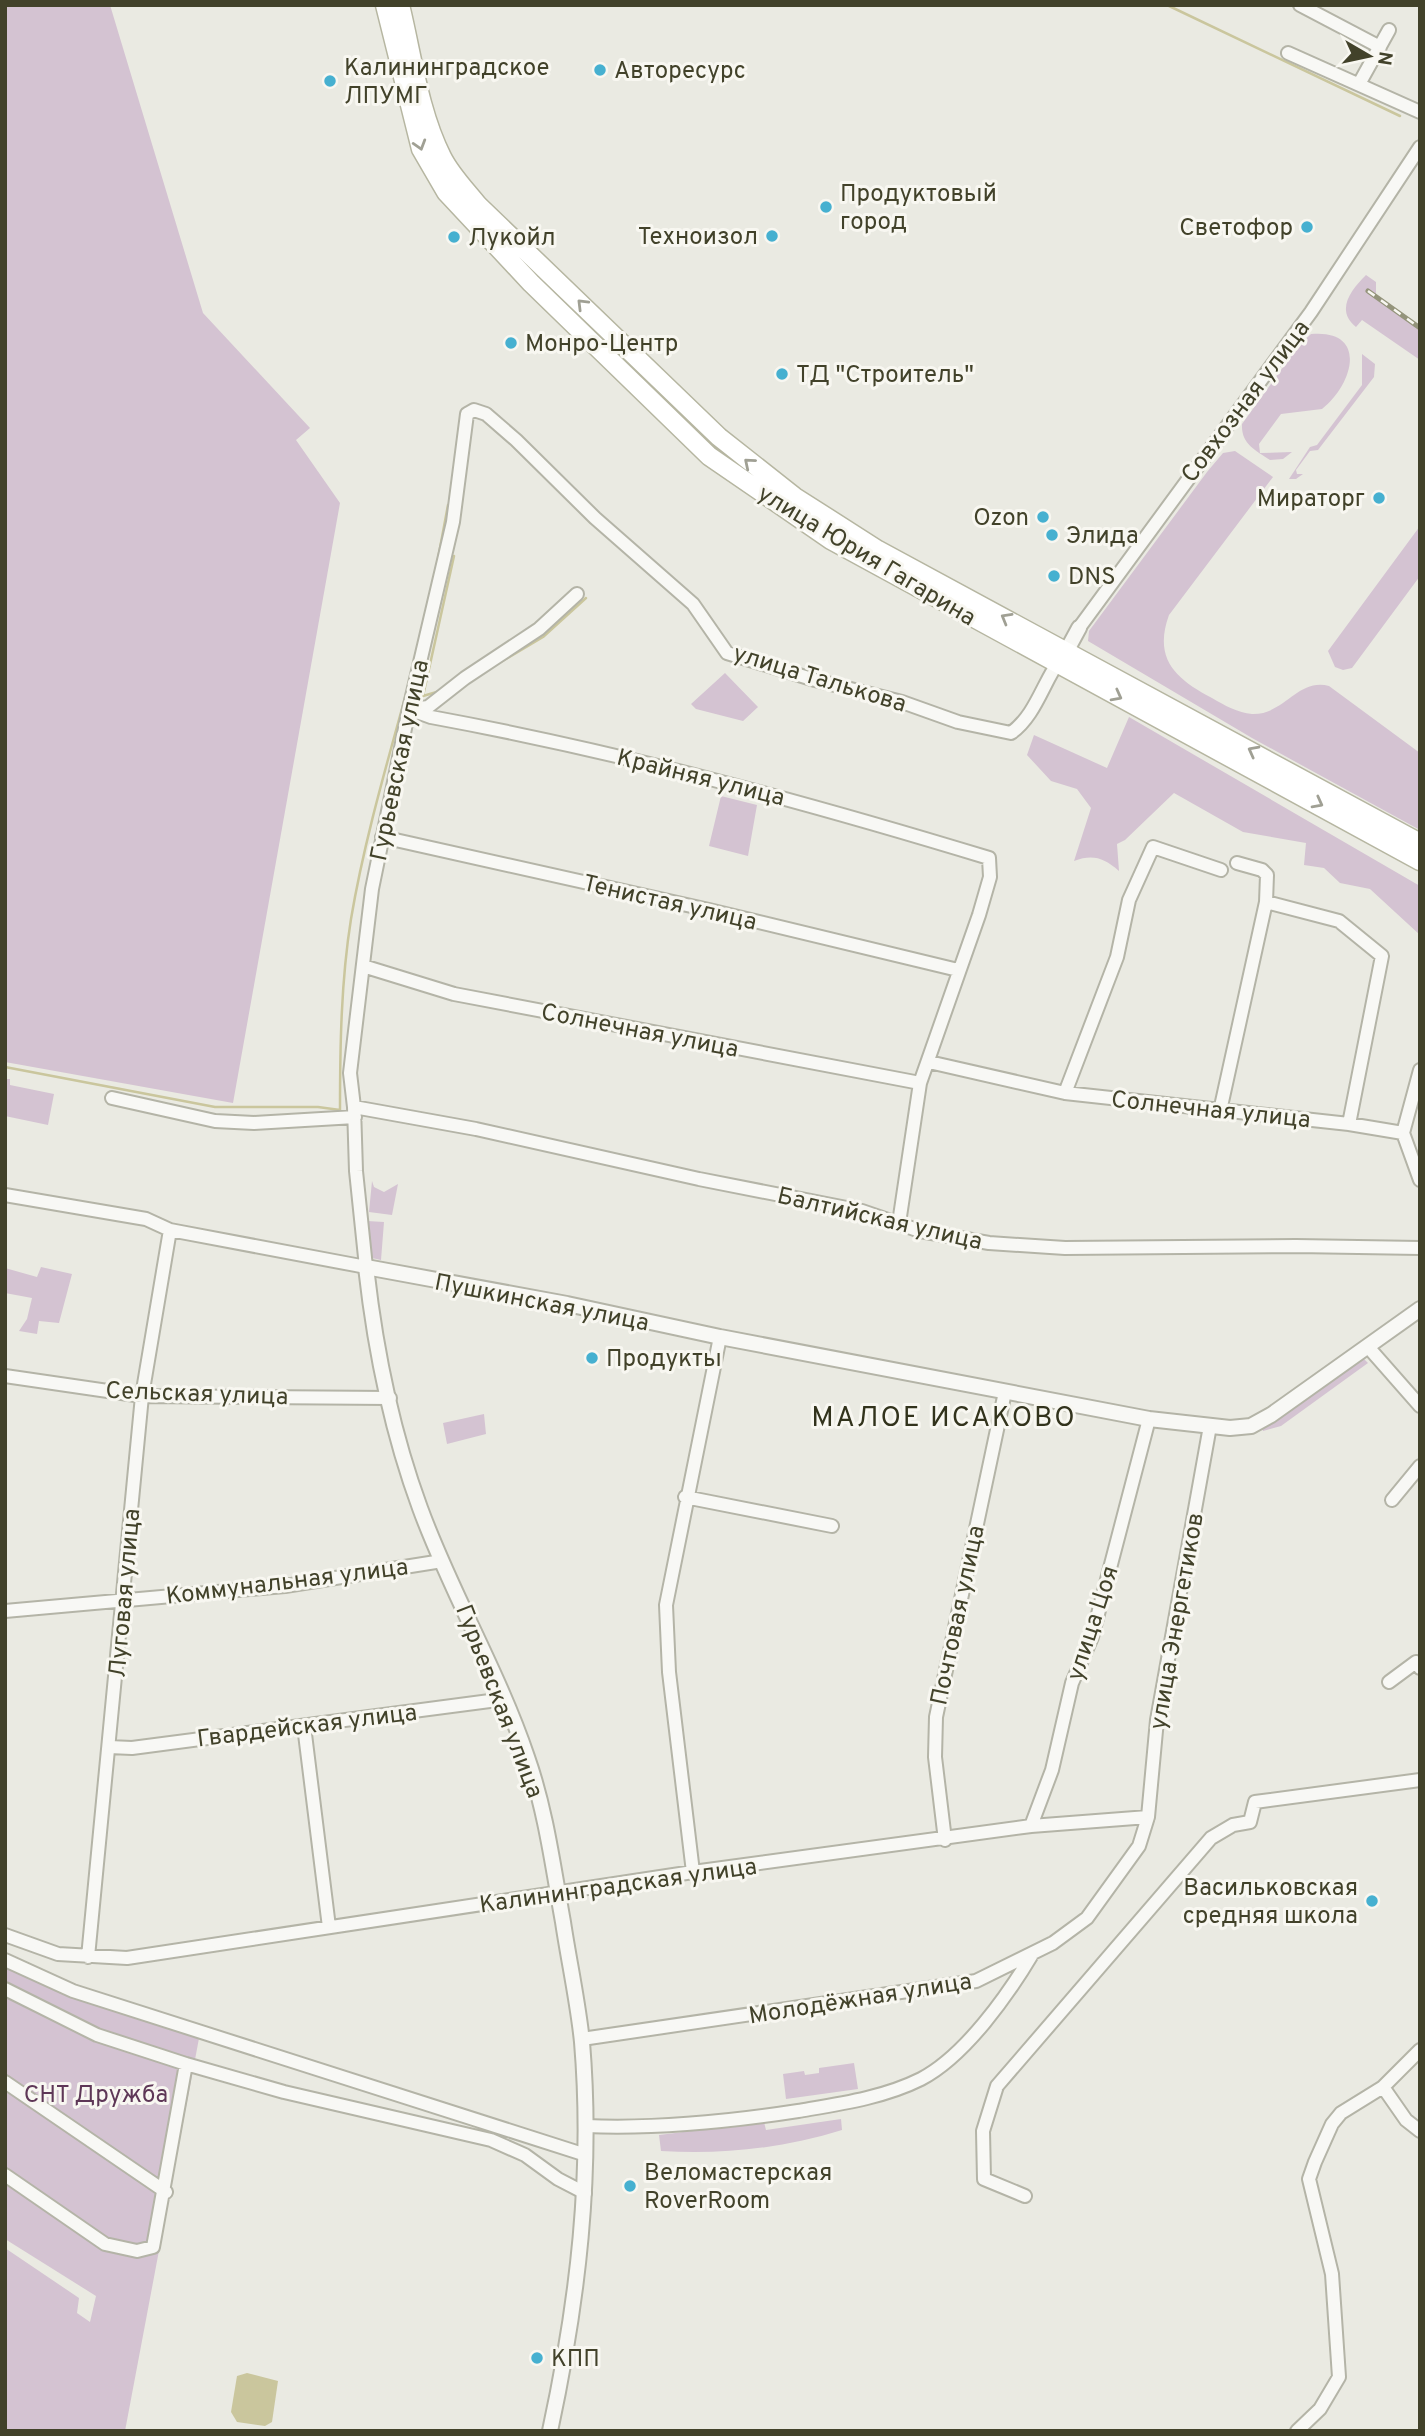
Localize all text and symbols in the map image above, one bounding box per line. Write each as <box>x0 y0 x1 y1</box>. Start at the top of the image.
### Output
north arrow <box>1334 21 1404 91</box>
text: N <box>1371 50 1397 67</box>
place label: Калининградское ЛПУМГ <box>344 54 549 112</box>
place label: Авторесурс <box>614 57 746 87</box>
marker: Авторесурс <box>592 62 608 78</box>
marker: Калининградское ЛПУМГ <box>322 73 338 89</box>
one-way arrow <box>412 138 426 151</box>
place label: Продуктовый город <box>840 180 997 238</box>
marker: Продуктовый город <box>818 199 834 215</box>
place label: Светофор <box>1179 214 1293 244</box>
marker: Светофор <box>1299 219 1315 235</box>
place label: Техноизол <box>638 223 758 253</box>
place label: Лукойл <box>468 224 555 254</box>
marker: Техноизол <box>764 228 780 244</box>
marker: Лукойл <box>446 229 462 245</box>
one-way arrow <box>577 299 590 312</box>
street label: Совхозная улица <box>1176 315 1318 490</box>
place label: Монро-Центр <box>525 330 678 360</box>
marker: Монро-Центр <box>503 335 519 351</box>
place label: ТД "Строитель" <box>796 361 974 391</box>
marker: ТД "Строитель" <box>774 366 790 382</box>
one-way arrow <box>745 459 758 471</box>
street label: улица Юрия Гагарина <box>751 480 981 634</box>
place label: Мираторг <box>1257 485 1365 515</box>
marker: Мираторг <box>1371 490 1387 506</box>
place label: Ozon <box>973 504 1029 534</box>
marker: Ozon <box>1035 509 1051 525</box>
place label: Элида <box>1066 522 1139 552</box>
marker: Элида <box>1044 527 1060 543</box>
place label: DNS <box>1068 563 1116 593</box>
marker: DNS <box>1046 568 1062 584</box>
one-way arrow <box>1001 614 1014 627</box>
street label: улица Талькова <box>729 639 910 721</box>
street label: Гурьевская улица <box>365 657 437 864</box>
one-way arrow <box>1110 688 1122 702</box>
street label: Крайняя улица <box>613 744 788 814</box>
one-way arrow <box>1247 746 1260 759</box>
one-way arrow <box>1311 795 1323 808</box>
street label: Тенистая улица <box>580 869 759 939</box>
street label: Солнечная улица <box>538 998 741 1066</box>
street label: Солнечная улица <box>1110 1086 1312 1136</box>
street label: Балтийская улица <box>774 1182 985 1258</box>
street label: Пушкинская улица <box>432 1268 651 1339</box>
place label: Продукты <box>606 1345 722 1375</box>
marker: Продукты <box>584 1350 600 1366</box>
street label: Сельская улица <box>105 1377 289 1413</box>
district label: МАЛОЕ ИСАКОВО <box>811 1401 1077 1437</box>
street label: Луговая улица <box>104 1507 148 1679</box>
street label: улица Энергетиков <box>1144 1510 1212 1732</box>
street label: Почтовая улица <box>925 1523 993 1708</box>
street label: Коммунальная улица <box>164 1553 410 1613</box>
street label: улица Цоя <box>1061 1562 1127 1685</box>
street label: Гурьевская улица <box>447 1601 549 1803</box>
street label: Гвардейская улица <box>196 1699 419 1755</box>
street label: Калининградская улица <box>478 1853 759 1921</box>
place label: Васильковская средняя школа <box>1183 1874 1358 1932</box>
marker: Васильковская средняя школа <box>1364 1893 1380 1909</box>
street label: Молодёжная улица <box>747 1968 974 2032</box>
park label: СНТ Дружба <box>24 2081 168 2111</box>
place label: Веломастерская RoverRoom <box>644 2159 832 2217</box>
marker: Веломастерская RoverRoom <box>622 2178 638 2194</box>
place label: КПП <box>551 2345 600 2375</box>
marker: КПП <box>529 2350 545 2366</box>

